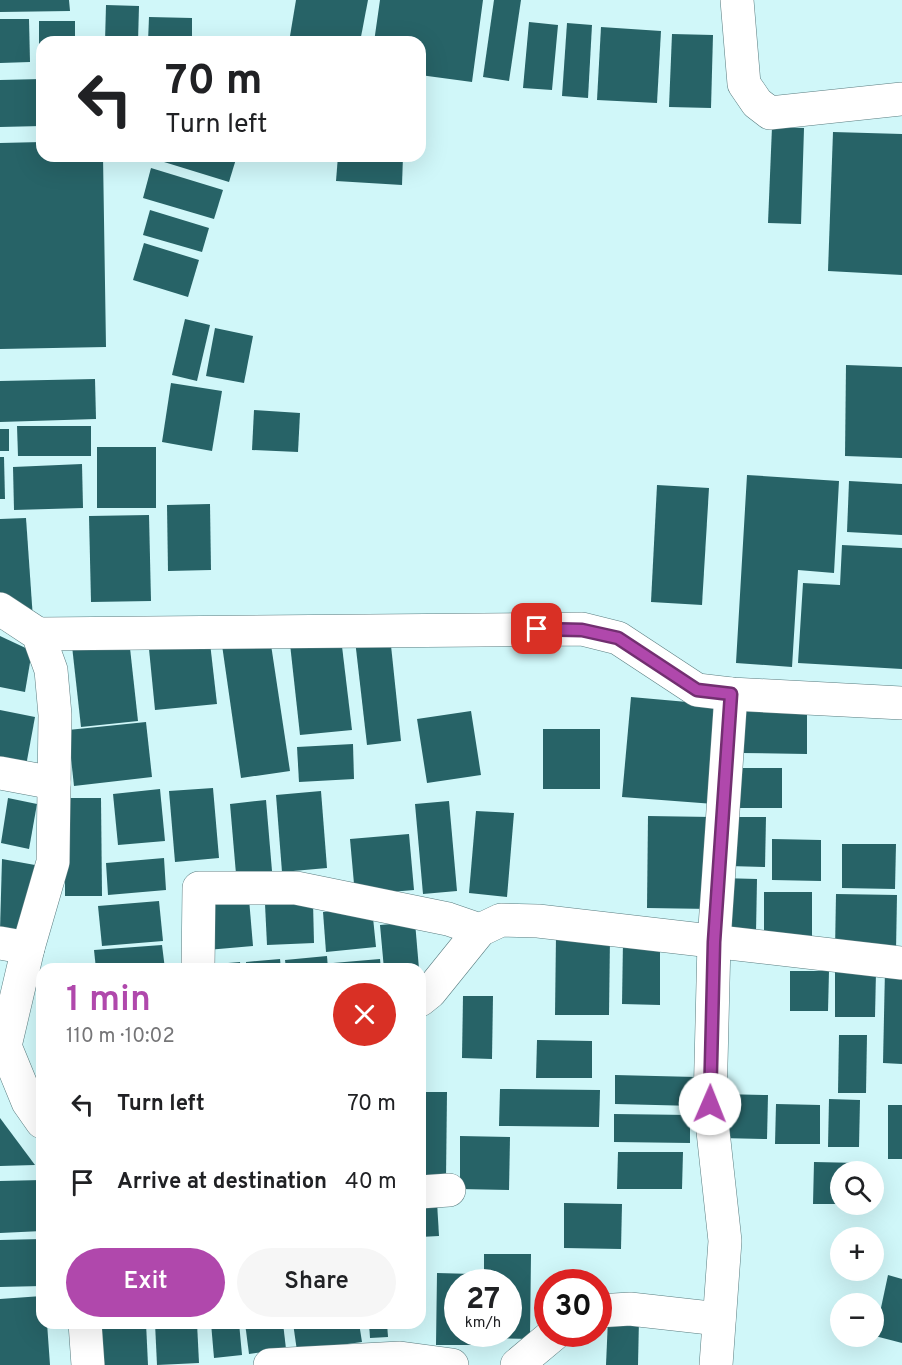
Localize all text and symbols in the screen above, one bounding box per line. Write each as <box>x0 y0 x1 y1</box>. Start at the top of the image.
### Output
text: 70 m <box>165 56 263 109</box>
icon: left <box>66 60 144 138</box>
text: Turn left <box>165 108 267 142</box>
pin <box>511 603 562 654</box>
icon: arrive <box>520 612 553 645</box>
text: 1 min <box>66 978 151 1024</box>
button: close <box>333 983 396 1046</box>
text: 110 m · 10:02 <box>66 1024 175 1050</box>
position arrow <box>678 1072 742 1136</box>
icon: left <box>66 1088 99 1121</box>
text: Turn left <box>117 1091 205 1118</box>
text: 70 m <box>347 1091 396 1118</box>
map controls <box>830 1161 884 1347</box>
button: search <box>830 1161 884 1215</box>
icon: arrive <box>66 1166 99 1199</box>
text: Arrive at destination <box>117 1169 327 1196</box>
text: 40 m <box>345 1169 397 1196</box>
button: + <box>830 1227 884 1281</box>
button: Exit <box>66 1248 225 1317</box>
button: Share <box>237 1248 396 1317</box>
speed limit sign: 30 <box>534 1269 612 1347</box>
text: 27 <box>466 1282 500 1319</box>
button: − <box>830 1293 884 1347</box>
text: km/h <box>465 1314 501 1333</box>

